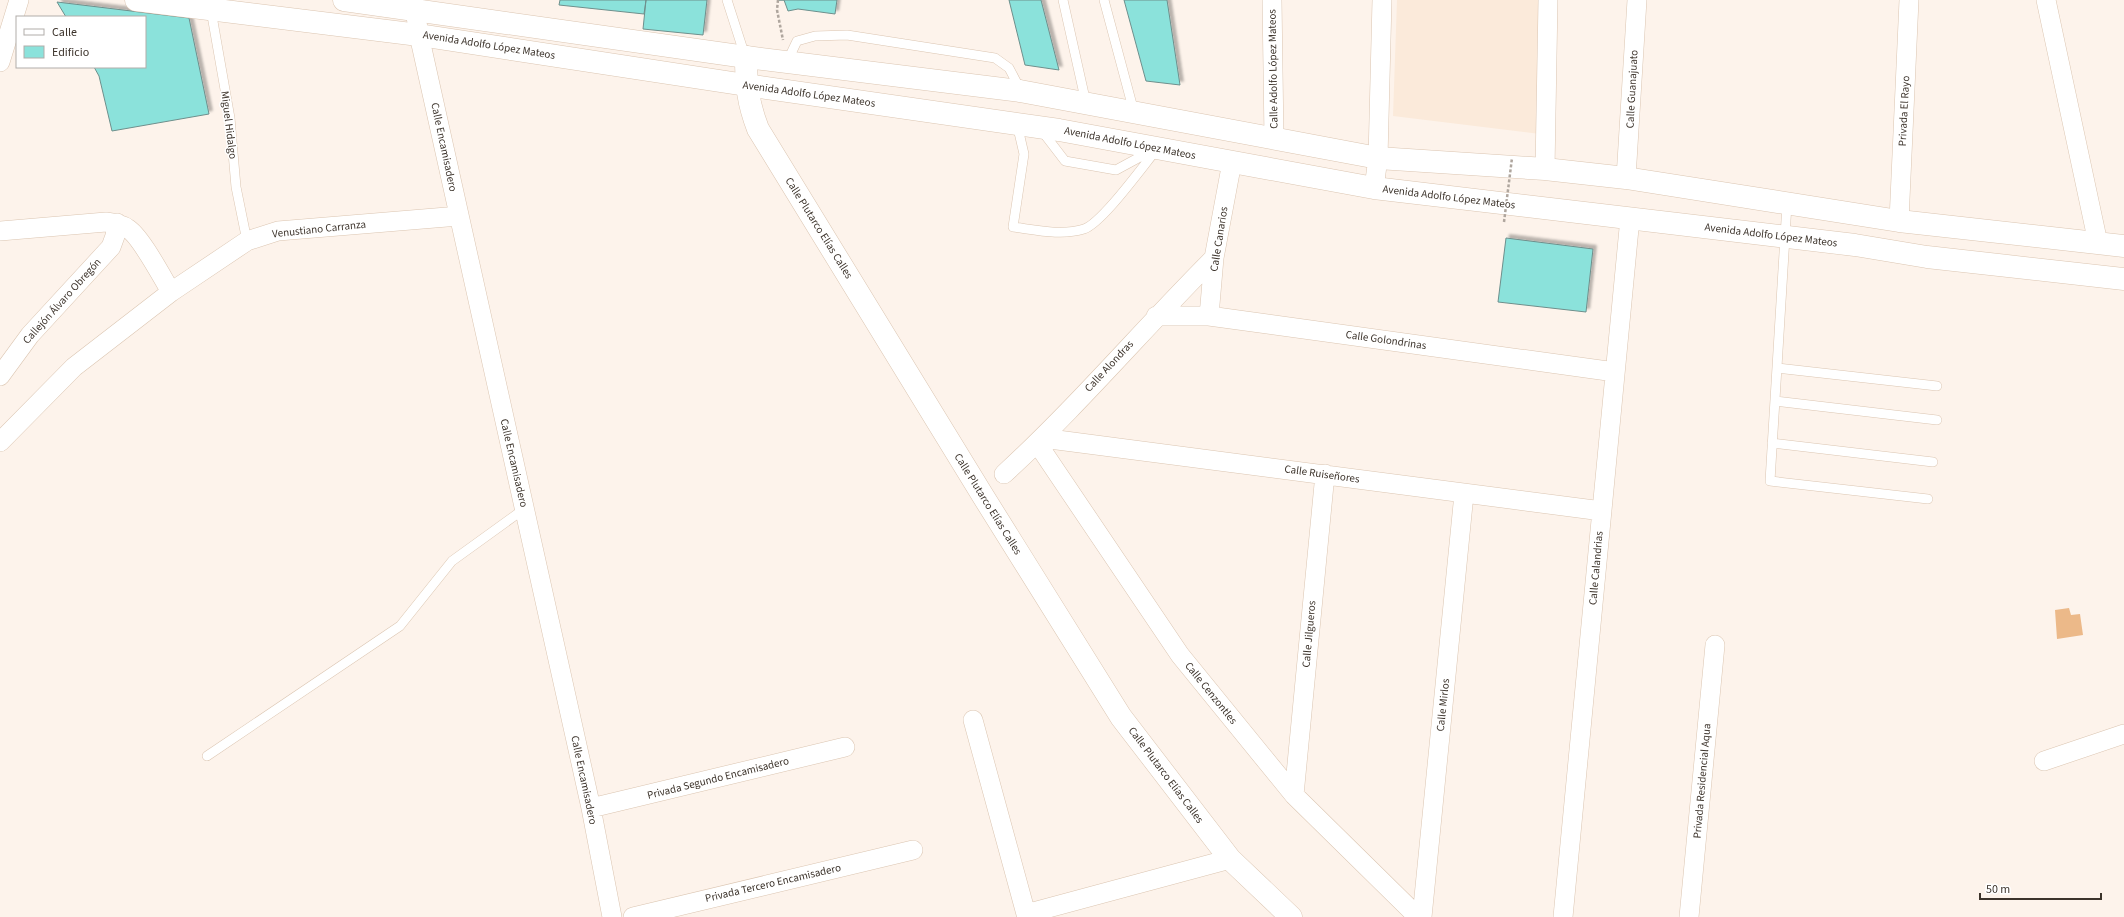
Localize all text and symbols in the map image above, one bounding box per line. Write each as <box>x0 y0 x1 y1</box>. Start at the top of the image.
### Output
street label: Calle Adolfo López Mateos <box>1264 9 1282 129</box>
legend <box>16 16 146 68</box>
text: Calle <box>52 24 77 41</box>
street label: Avenida Adolfo López Mateos <box>422 27 557 63</box>
text: Edificio <box>52 44 89 61</box>
street label: Calle Guanajuato <box>1622 49 1642 129</box>
street label: Privada El Rayo <box>1895 75 1913 147</box>
street label: Avenida Adolfo López Mateos <box>742 77 877 111</box>
street label: Miguel Hidalgo <box>217 90 241 160</box>
street label: Calle Encamisadero <box>427 101 461 193</box>
street label: Avenida Adolfo López Mateos <box>1063 123 1197 163</box>
street label: Calle Plutarco Elías Calles <box>782 174 857 282</box>
street label: Avenida Adolfo López Mateos <box>1382 181 1517 213</box>
street label: Calle Canarios <box>1206 205 1232 273</box>
street label: Venustiano Carranza <box>271 217 367 241</box>
street label: Avenida Adolfo López Mateos <box>1704 219 1839 251</box>
street label: Callejón Álvaro Obregón <box>19 255 105 347</box>
street label: Calle Golondrinas <box>1345 327 1428 353</box>
street label: Calle Alondras <box>1081 337 1137 395</box>
street label: Calle Encamisadero <box>497 417 532 509</box>
street label: Calle Plutarco Elías Calles <box>951 450 1026 558</box>
street label: Calle Ruiseñores <box>1283 461 1361 487</box>
street label: Calle Calandrias <box>1585 530 1607 606</box>
street label: Calle Jilgueros <box>1299 600 1319 668</box>
street label: Calle Cenzontles <box>1181 659 1241 728</box>
street label: Calle Mirlos <box>1433 677 1453 732</box>
street label: Privada Residencial Aqua <box>1689 723 1715 839</box>
street label: Calle Plutarco Elías Calles <box>1125 724 1207 827</box>
street label: Calle Encamisadero <box>567 734 601 826</box>
street label: Privada Segundo Encamisadero <box>646 753 790 803</box>
street label: Privada Tercero Encamisadero <box>704 860 842 906</box>
scale bar <box>1980 875 2101 901</box>
text: 50 m <box>1986 881 2010 898</box>

